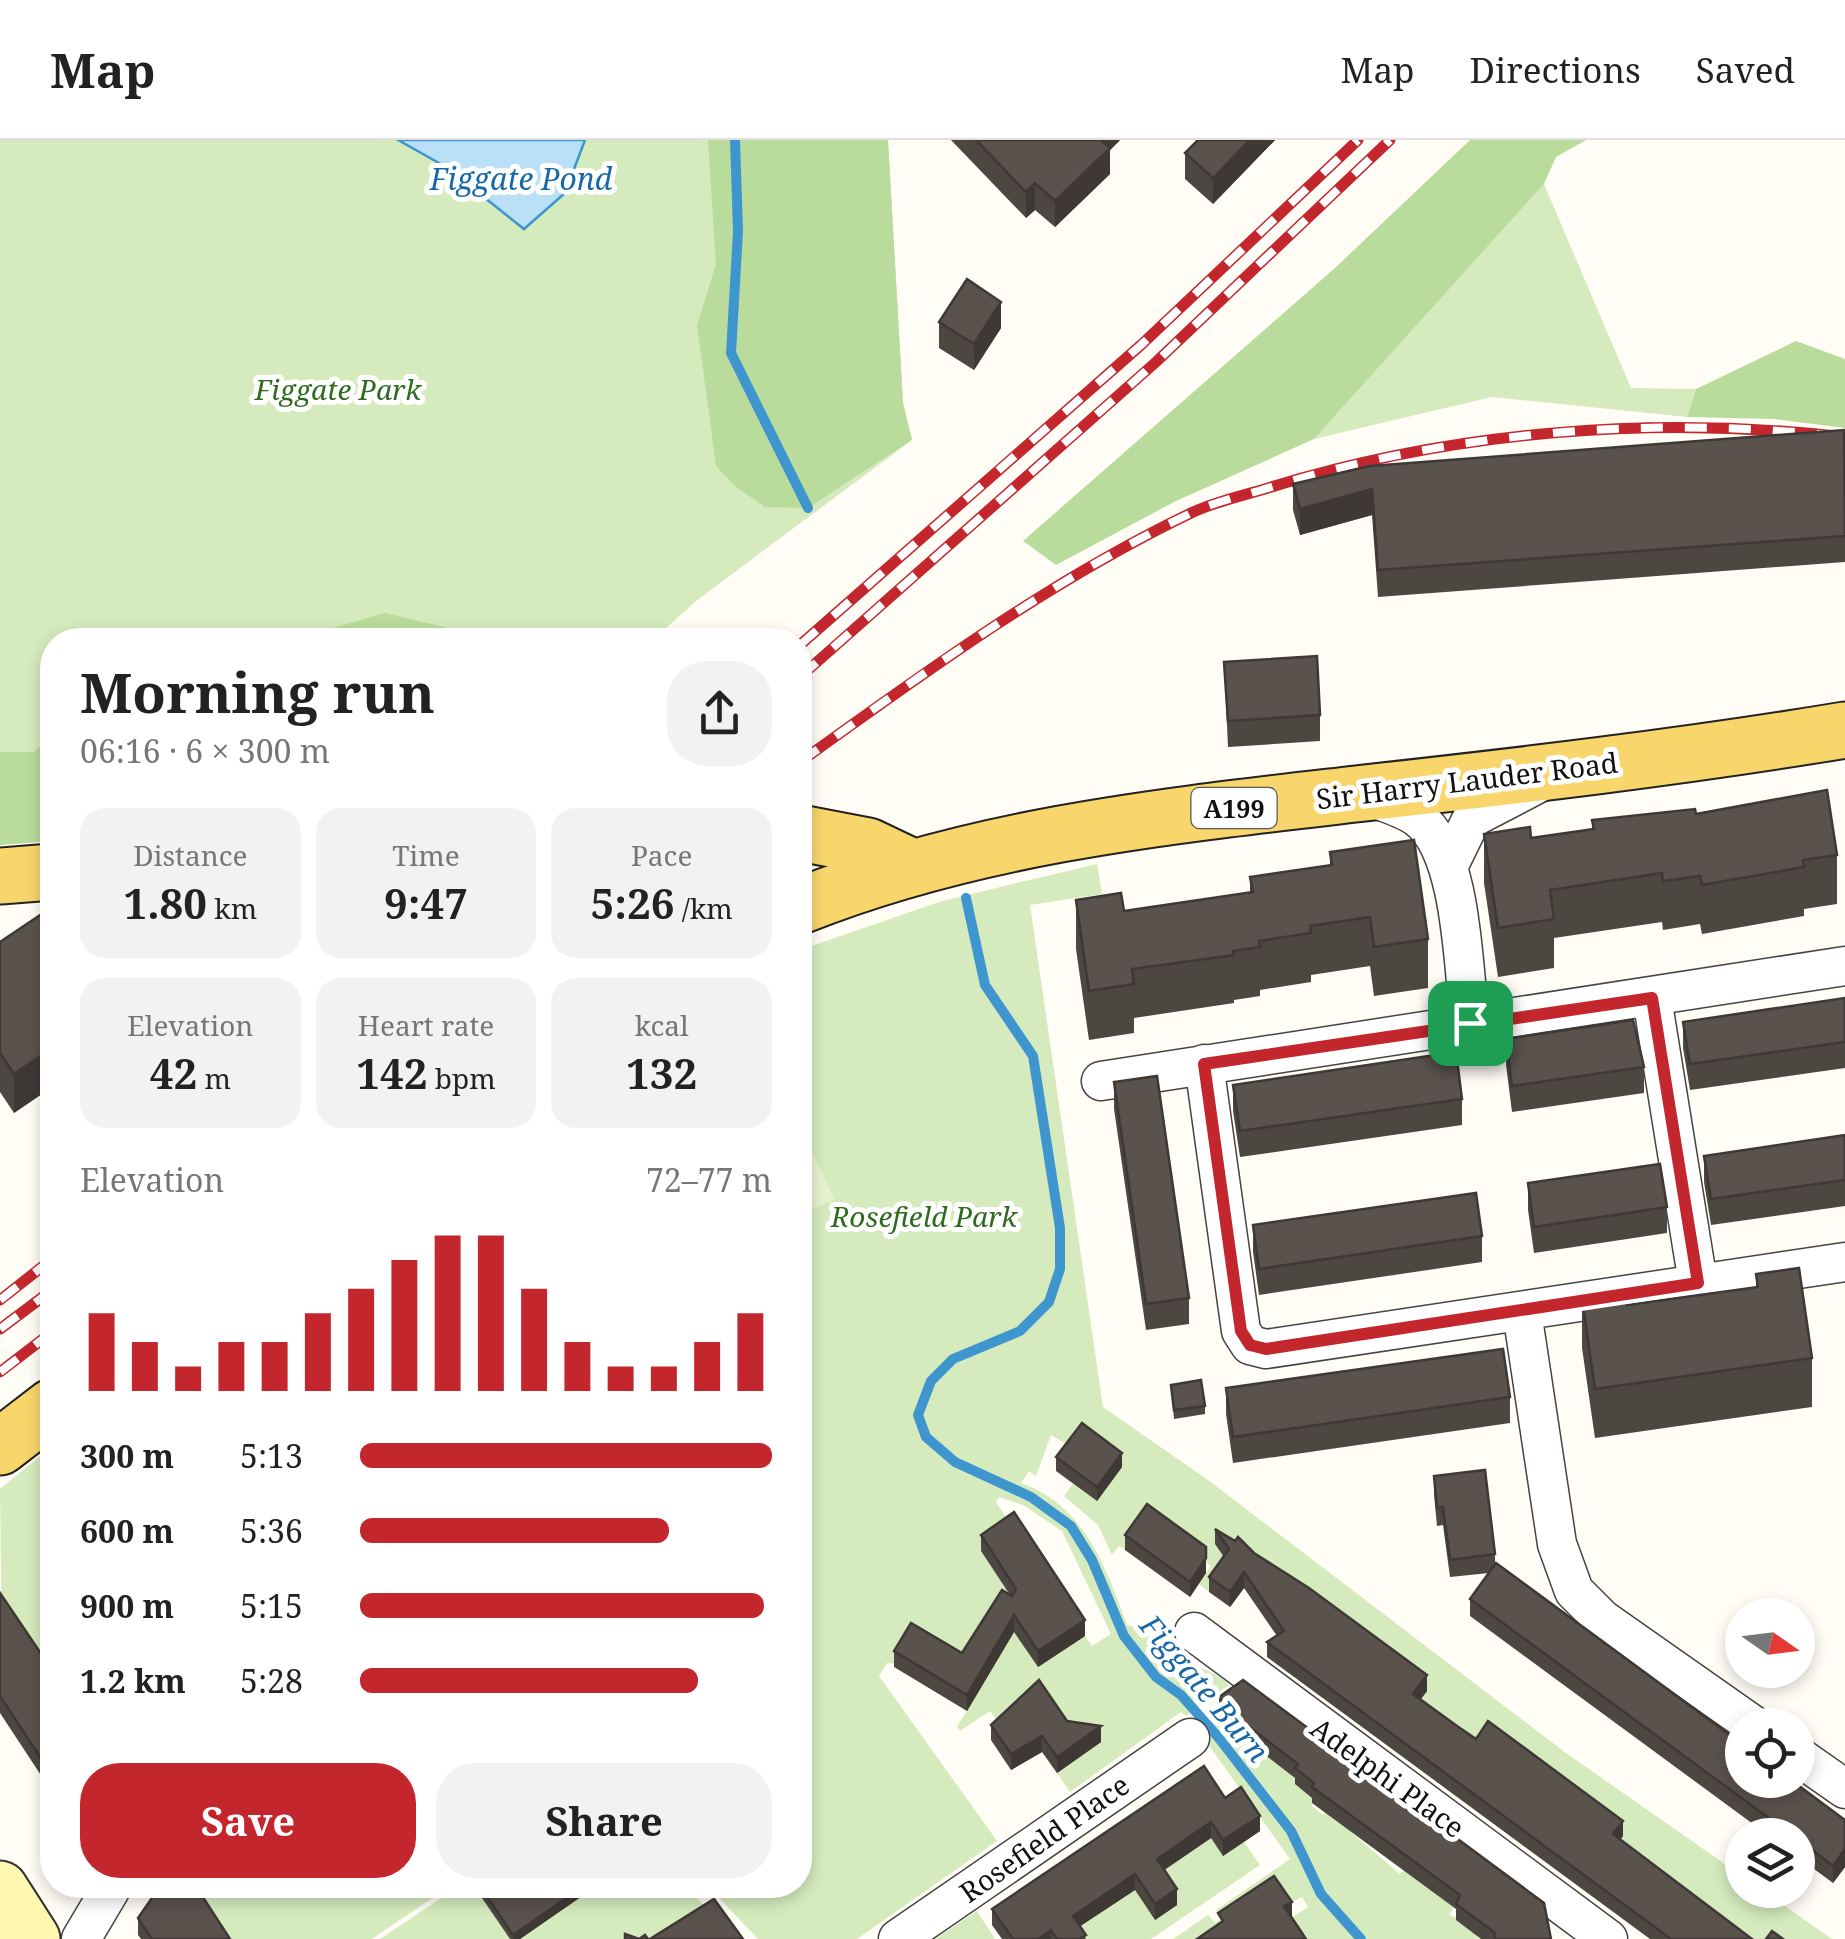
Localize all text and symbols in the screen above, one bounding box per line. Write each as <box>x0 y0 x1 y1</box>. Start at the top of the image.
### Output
text: Map <box>50 37 155 102</box>
text: Map <box>1341 46 1415 93</box>
text: Directions <box>1470 46 1641 93</box>
text: Saved <box>1696 46 1795 93</box>
water label: Figgate Pond <box>429 158 613 199</box>
park label: Figgate Park <box>254 370 422 408</box>
text: Morning run <box>80 654 435 729</box>
button: share <box>667 661 772 766</box>
text: 06:16 · 6 × 300 m <box>80 729 330 772</box>
street label: Sir Harry Lauder Road <box>1314 743 1620 817</box>
road number: A199 <box>1192 788 1276 828</box>
text: Distance <box>133 836 248 874</box>
text: Time <box>392 836 460 874</box>
text: Pace <box>631 836 692 874</box>
text: 1.80 <box>123 874 207 931</box>
text: 9:47 <box>384 874 468 931</box>
text: 5:26 <box>591 874 675 931</box>
text: km <box>207 889 257 927</box>
text: /km <box>675 889 733 927</box>
pin <box>1428 981 1513 1066</box>
icon: arrive <box>1443 996 1498 1051</box>
text: Elevation <box>127 1006 253 1044</box>
text: Heart rate <box>358 1006 494 1044</box>
text: kcal <box>635 1006 689 1044</box>
text: 42 <box>150 1044 197 1101</box>
text: 142 <box>356 1044 428 1101</box>
text: 132 <box>626 1044 697 1101</box>
text: m <box>197 1059 231 1097</box>
text: bpm <box>428 1059 496 1097</box>
text: Elevation <box>80 1158 224 1201</box>
text: 72–77 m <box>646 1158 772 1201</box>
park label: Rosefield Park <box>830 1197 1018 1235</box>
text: 300 m <box>80 1434 174 1477</box>
text: 5:13 <box>240 1434 303 1477</box>
text: 600 m <box>80 1509 174 1552</box>
text: 5:36 <box>240 1509 303 1552</box>
text: 900 m <box>80 1584 174 1627</box>
text: 5:15 <box>240 1584 303 1627</box>
north arrow <box>1725 1598 1815 1688</box>
map controls <box>1725 1598 1815 1908</box>
water label: Figgate Burn <box>1131 1605 1279 1770</box>
text: 1.2 km <box>80 1659 186 1702</box>
text: 5:28 <box>240 1659 303 1702</box>
street label: Adelphi Place <box>1303 1708 1473 1846</box>
button: locate <box>1725 1708 1815 1798</box>
button: Save <box>80 1763 416 1878</box>
button: Share <box>436 1763 772 1878</box>
street label: Rosefield Place <box>952 1765 1136 1911</box>
button: layers <box>1725 1818 1815 1908</box>

